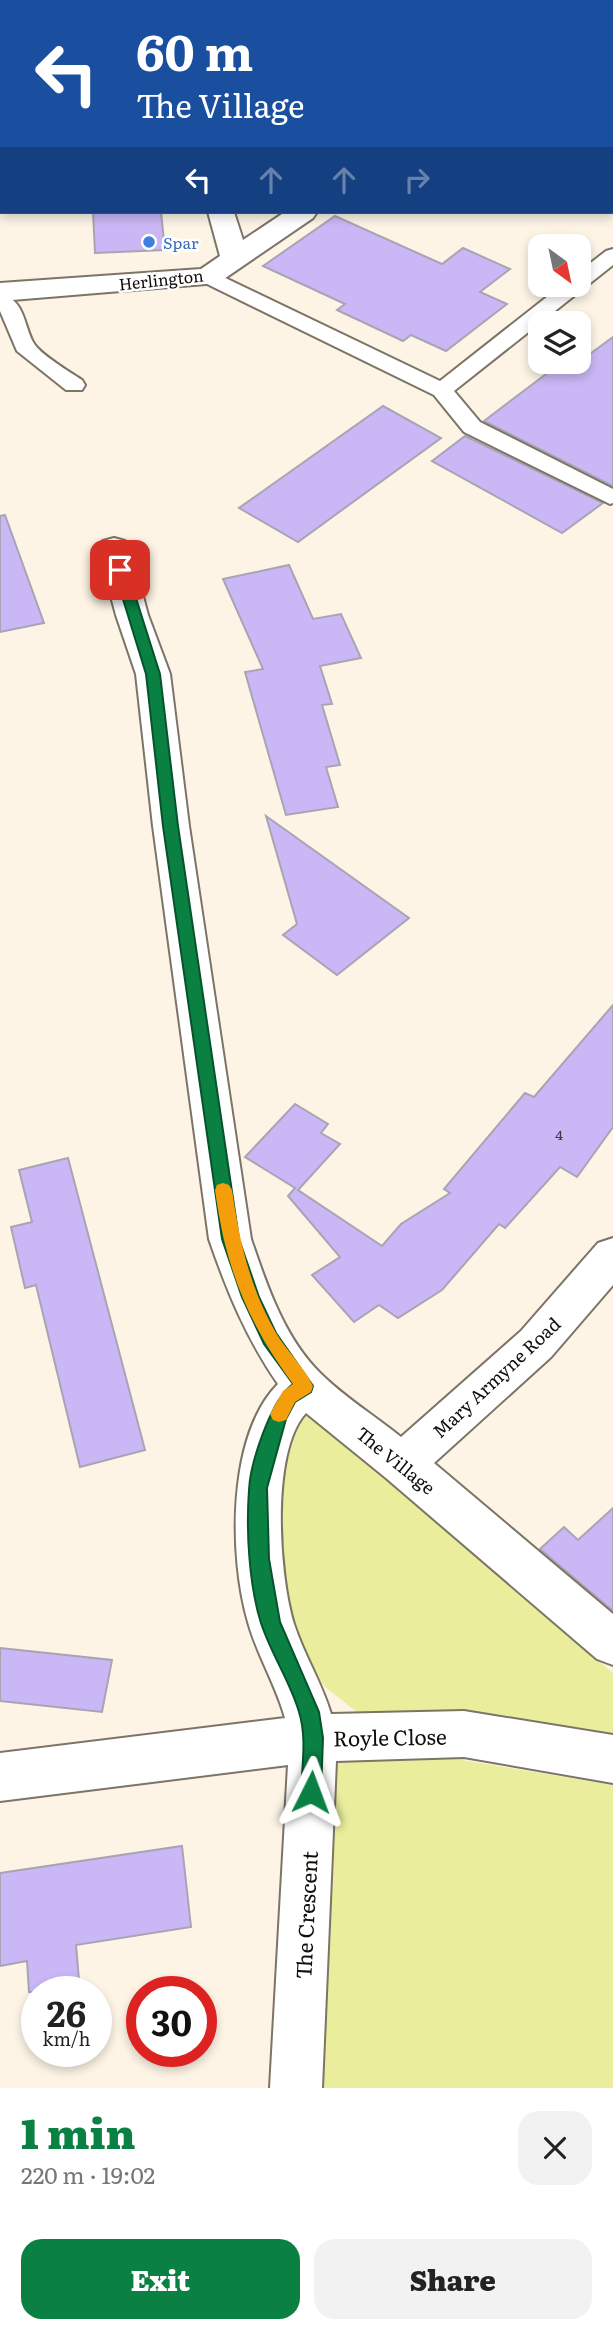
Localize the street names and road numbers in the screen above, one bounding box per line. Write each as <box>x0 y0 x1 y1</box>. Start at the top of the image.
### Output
street label: Herlington <box>117 263 205 295</box>
street label: Mary Armyne Road <box>426 1310 566 1444</box>
street label: The Village <box>351 1420 441 1500</box>
street label: Royle Close <box>333 1720 447 1752</box>
street label: The Crescent <box>286 1850 324 1980</box>

